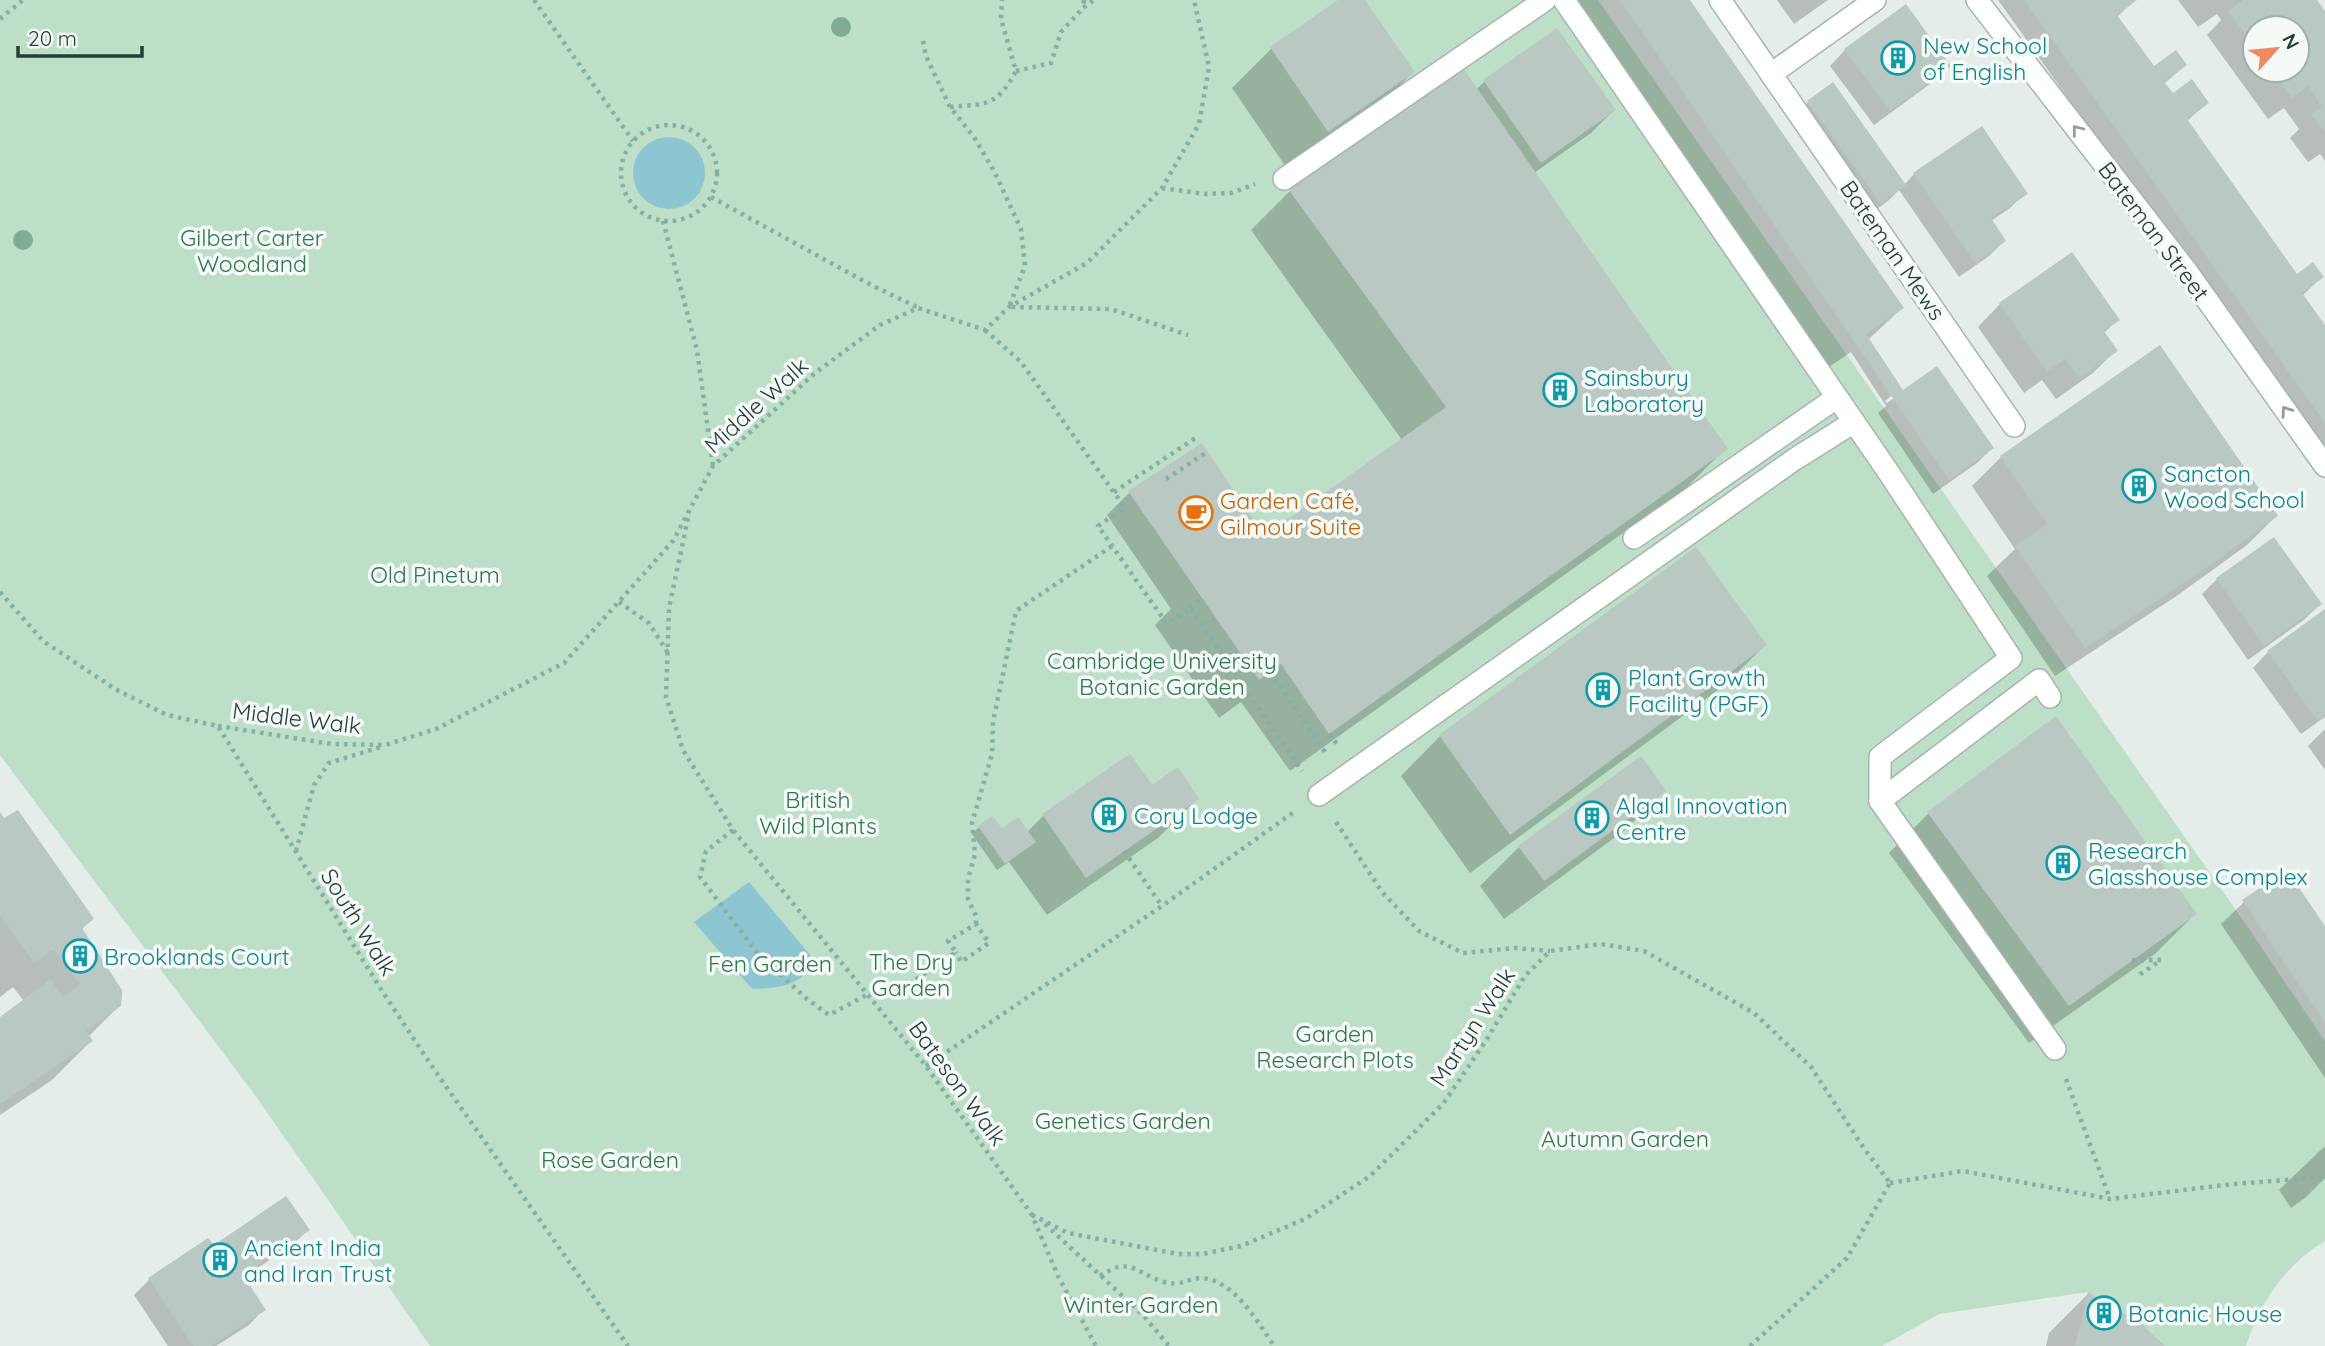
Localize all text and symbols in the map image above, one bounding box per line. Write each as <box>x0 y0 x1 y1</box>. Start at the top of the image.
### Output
scale bar <box>18 14 142 58</box>
north arrow <box>2241 14 2311 84</box>
text: 20 m <box>28 25 77 51</box>
text: N <box>2277 30 2305 53</box>
place label: New School of English <box>1923 31 2047 86</box>
building icon: New School of English <box>1879 39 1917 77</box>
one-way arrow <box>2073 125 2086 137</box>
street label: Bateman Street <box>2092 156 2216 307</box>
street label: Bateman Mews <box>1834 174 1952 326</box>
park label: Gilbert Carter Woodland <box>180 223 324 278</box>
street label: Middle Walk <box>698 351 814 459</box>
place label: Sainsbury Laboratory <box>1584 363 1704 418</box>
building icon: Sainsbury Laboratory <box>1541 371 1579 409</box>
one-way arrow <box>2281 406 2294 419</box>
place label: Sancton Wood School <box>2164 459 2305 514</box>
building icon: Sancton Wood School <box>2120 467 2158 505</box>
place label: Garden Café, Gilmour Suite <box>1220 486 1361 541</box>
cafe icon: Garden Café, Gilmour Suite <box>1177 494 1215 532</box>
park label: Old Pinetum <box>370 560 500 589</box>
park label: Cambridge University Botanic Garden <box>1047 646 1277 701</box>
place label: Plant Growth Facility (PGF) <box>1628 663 1769 718</box>
building icon: Plant Growth Facility (PGF) <box>1584 671 1622 709</box>
street label: Middle Walk <box>231 696 363 740</box>
park label: British Wild Plants <box>759 785 877 840</box>
place label: Algal Innovation Centre <box>1616 791 1788 846</box>
building icon: Cory Lodge <box>1090 796 1128 834</box>
building icon: Algal Innovation Centre <box>1573 799 1611 837</box>
place label: Cory Lodge <box>1134 801 1258 830</box>
place label: Research Glasshouse Complex <box>2088 836 2308 891</box>
building icon: Research Glasshouse Complex <box>2044 844 2082 882</box>
street label: South Walk <box>315 863 403 981</box>
building icon: Brooklands Court <box>61 937 99 975</box>
place label: Brooklands Court <box>104 942 290 971</box>
park label: The Dry Garden <box>869 947 953 1002</box>
park label: Fen Garden <box>708 949 832 978</box>
street label: Martyn Walk <box>1423 962 1521 1092</box>
street label: Bateson Walk <box>903 1015 1013 1151</box>
park label: Garden Research Plots <box>1256 1019 1414 1074</box>
park label: Genetics Garden <box>1035 1106 1211 1135</box>
park label: Autumn Garden <box>1541 1124 1709 1153</box>
park label: Rose Garden <box>541 1145 679 1174</box>
place label: Ancient India and Iran Trust <box>244 1233 393 1288</box>
building icon: Ancient India and Iran Trust <box>201 1241 239 1279</box>
park label: Winter Garden <box>1063 1290 1219 1319</box>
building icon: Botanic House <box>2085 1294 2123 1332</box>
place label: Botanic House <box>2128 1299 2282 1328</box>

